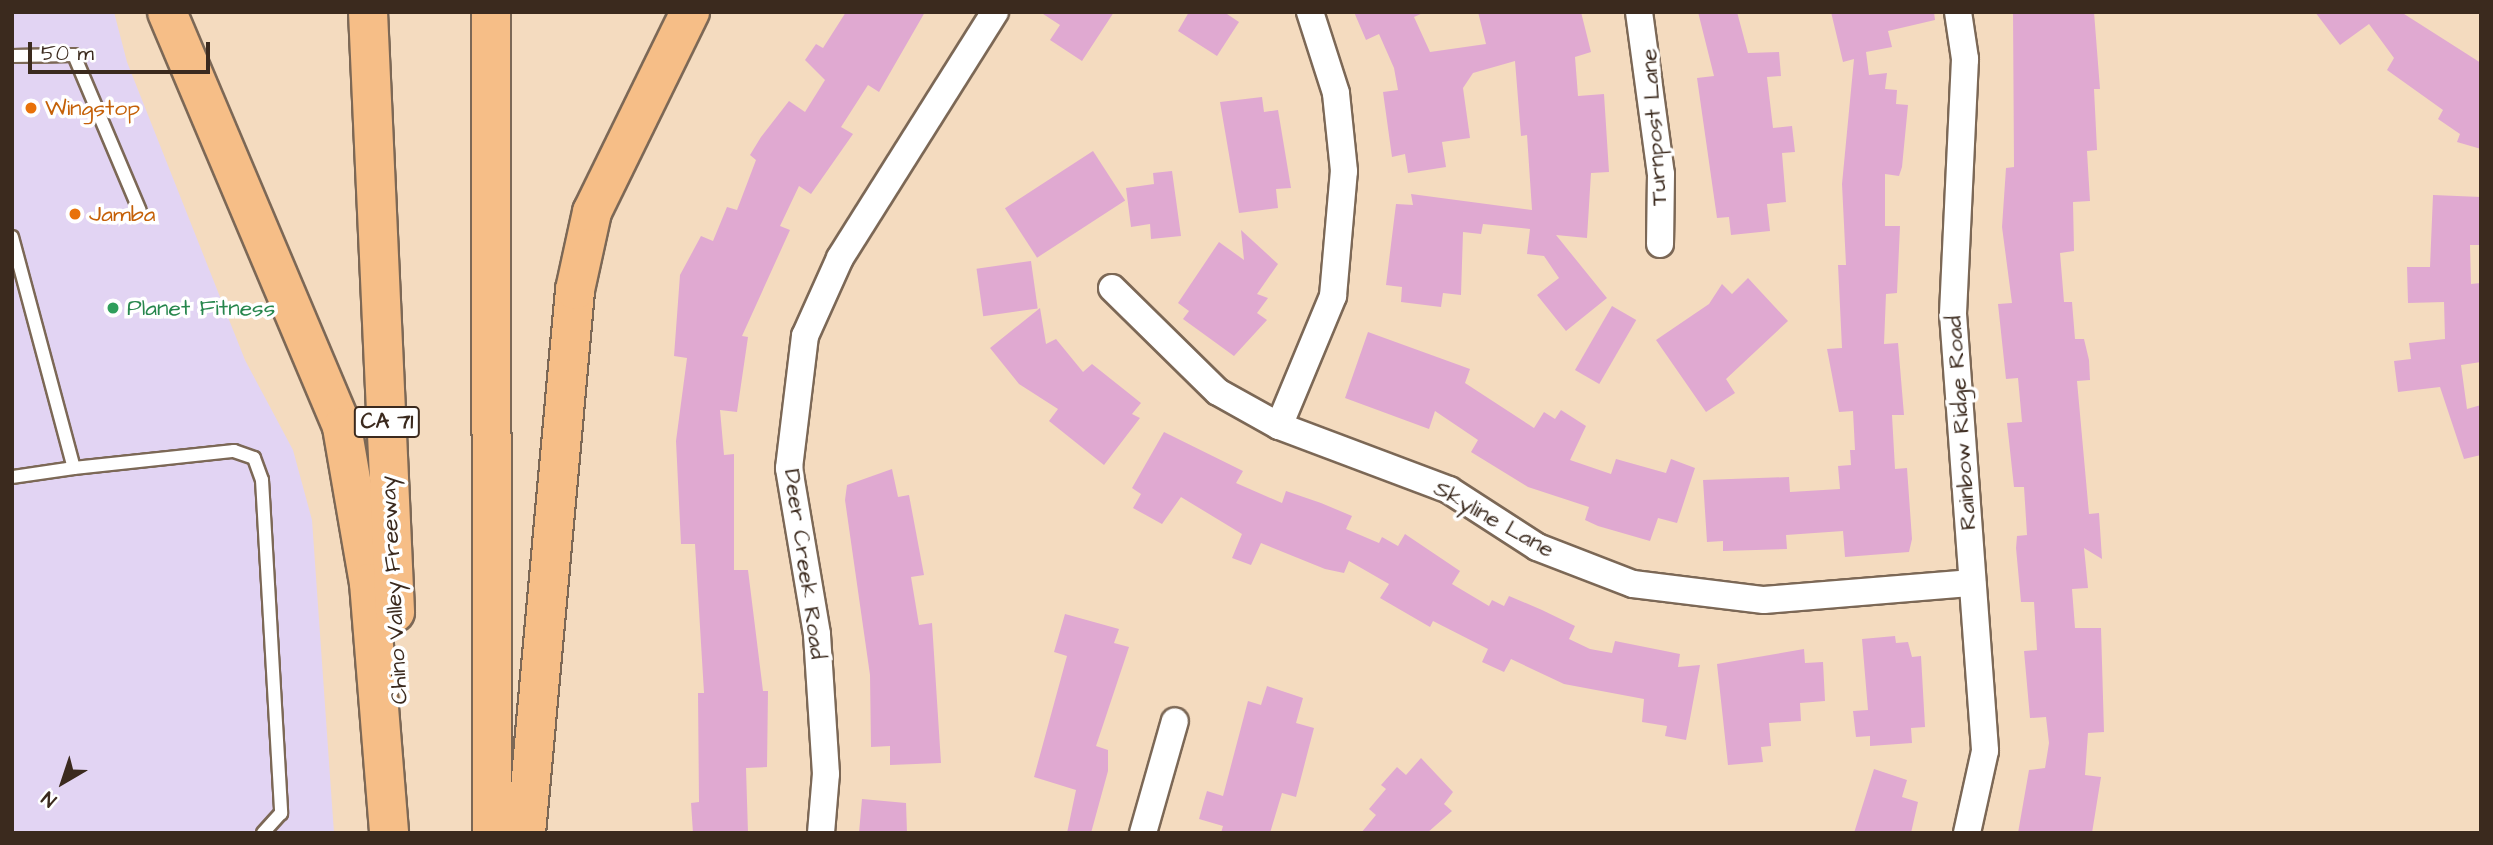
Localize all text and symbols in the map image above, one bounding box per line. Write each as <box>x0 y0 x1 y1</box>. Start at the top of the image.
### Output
scale bar <box>32 28 214 72</box>
text: 50 m <box>41 39 94 68</box>
street label: Turnpost Lane <box>1635 47 1673 207</box>
place label: Wingstop <box>45 94 140 122</box>
marker: Wingstop <box>23 100 39 116</box>
place label: Jamba <box>89 200 155 228</box>
marker: Jamba <box>67 206 83 222</box>
place label: Planet Fitness <box>127 294 275 322</box>
marker: Planet Fitness <box>105 300 121 316</box>
street label: Rainbow Ridge Road <box>1940 315 1982 531</box>
road number: CA 71 <box>354 404 420 440</box>
street label: Deer Creek Road <box>778 467 832 661</box>
street label: Chino Valley Freeway <box>374 475 414 705</box>
street label: Skyline Lane <box>1429 475 1559 563</box>
north arrow <box>28 747 98 817</box>
text: N <box>36 784 63 813</box>

